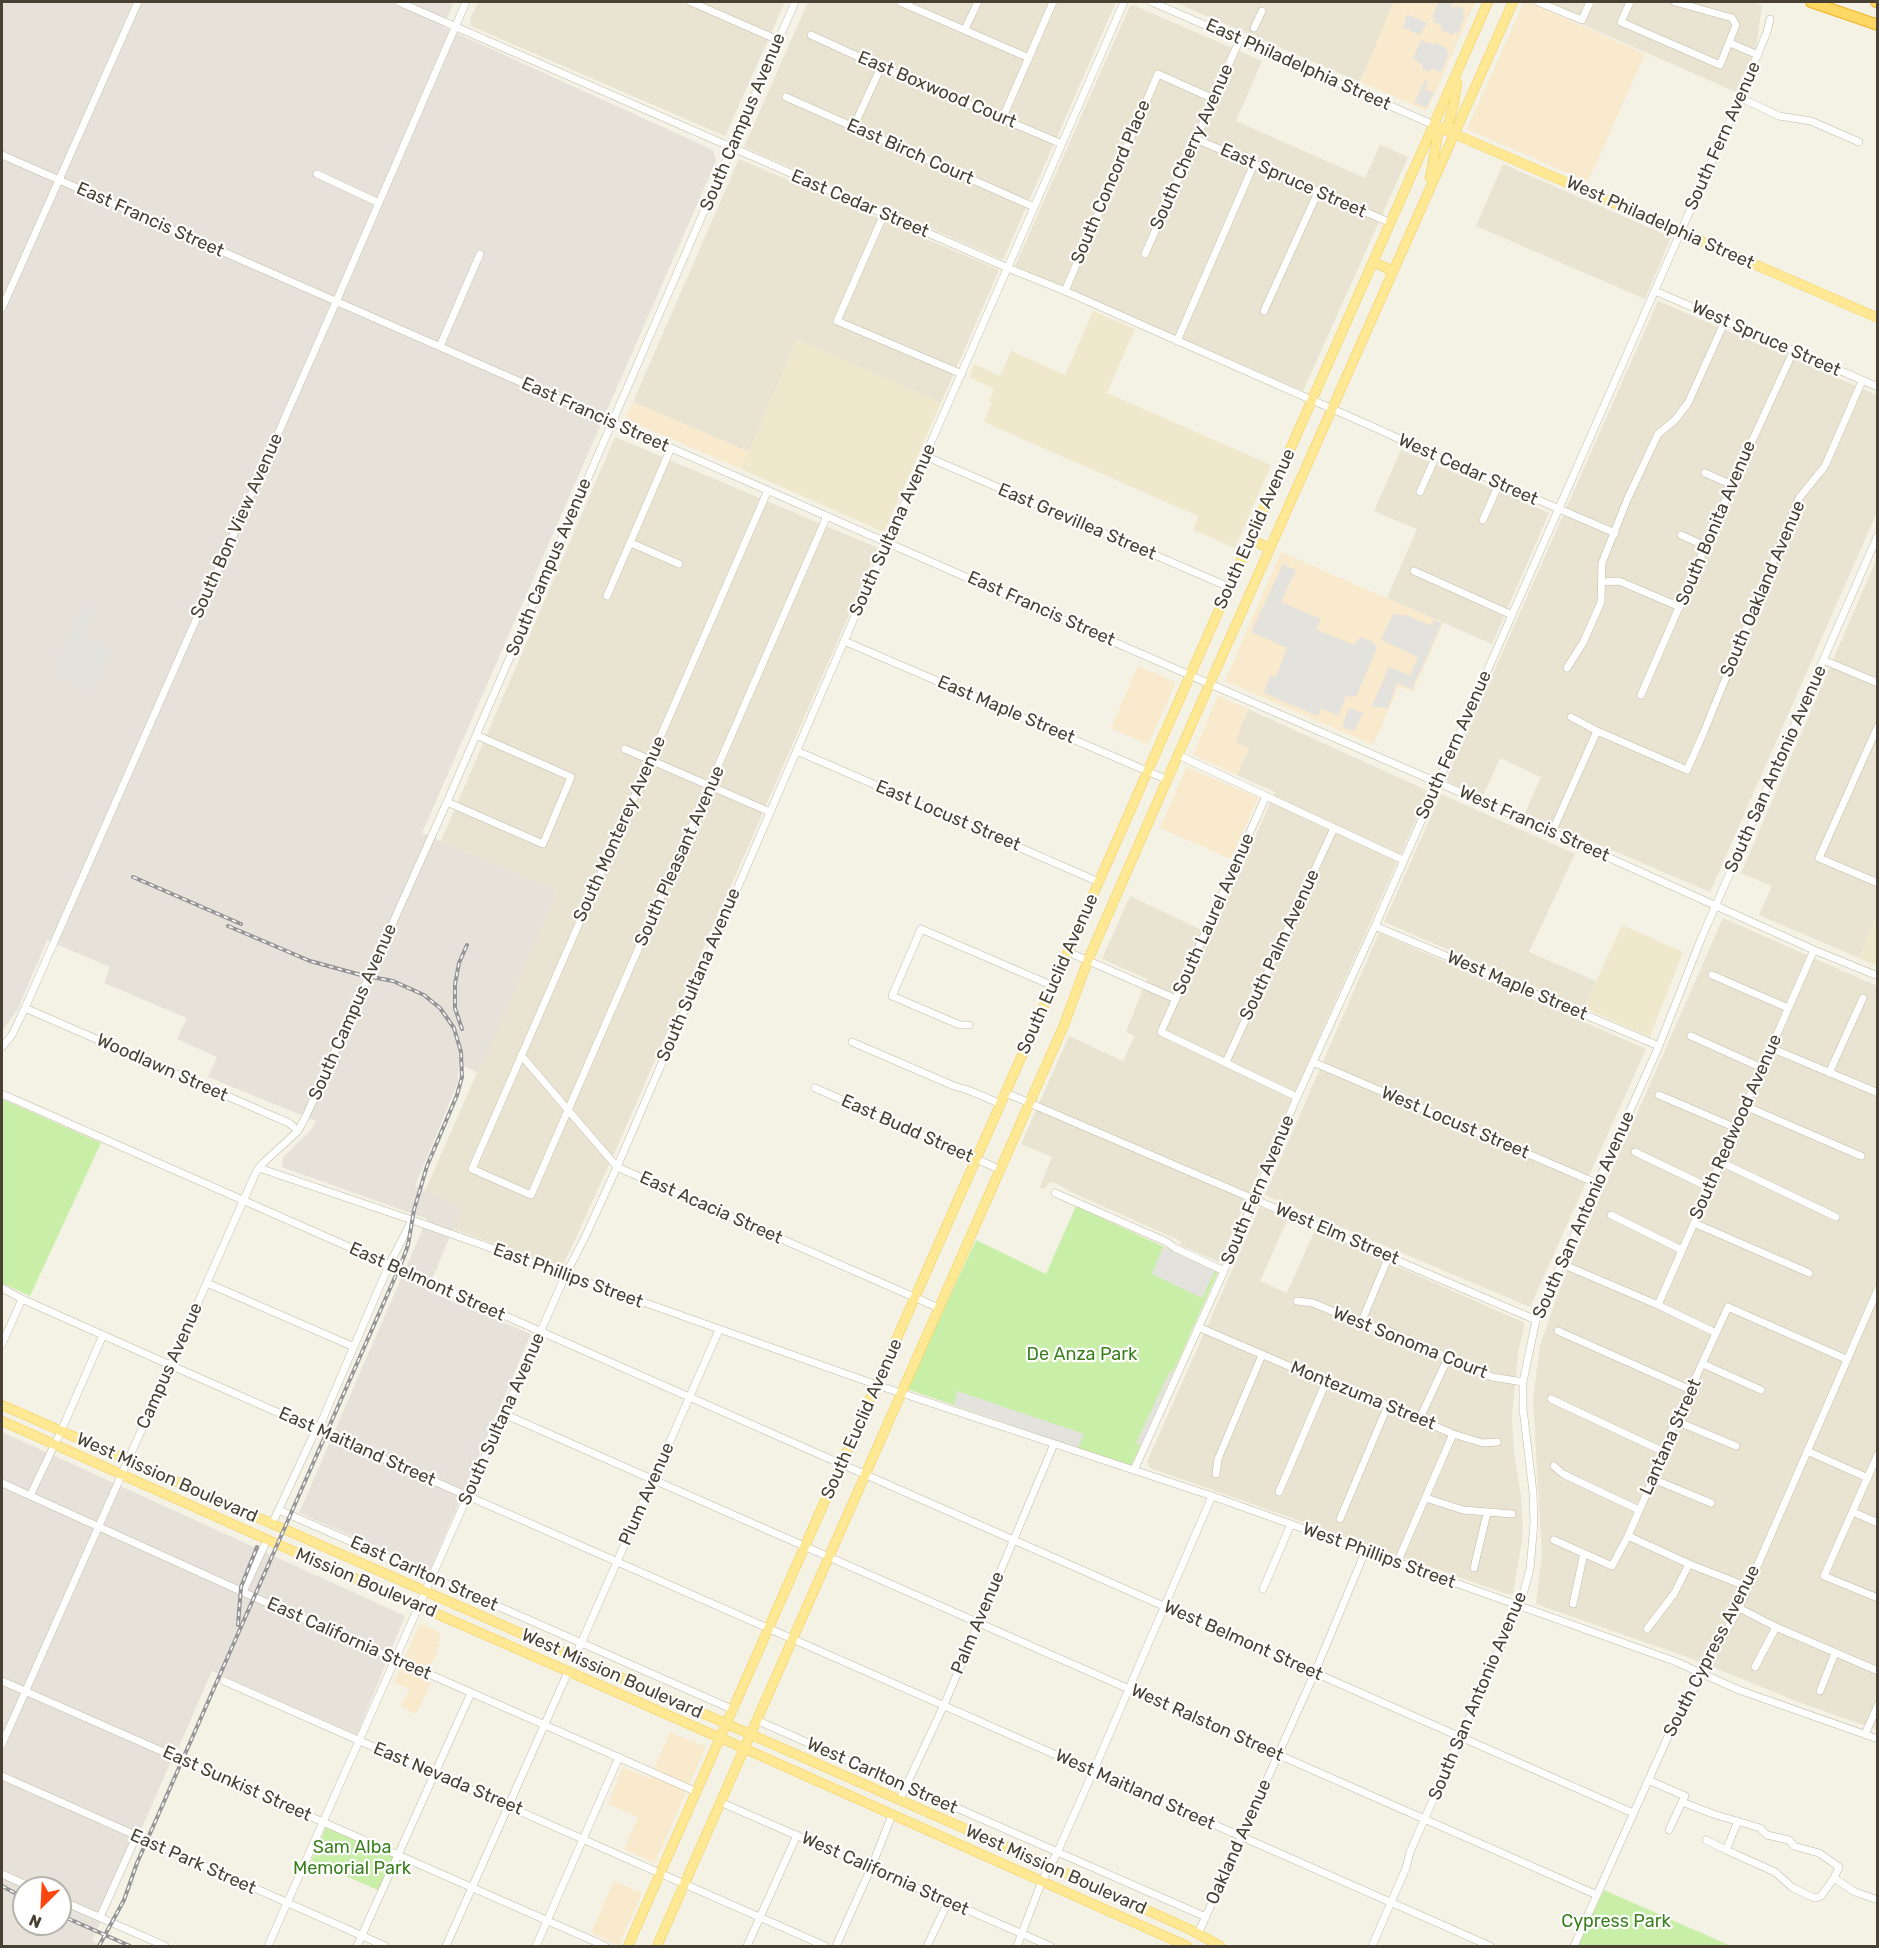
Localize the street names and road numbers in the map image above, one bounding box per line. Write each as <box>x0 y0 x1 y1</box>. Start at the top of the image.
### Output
street label: East Philadelphia Street <box>1202 14 1394 116</box>
street label: South Campus Avenue <box>696 30 790 214</box>
street label: East Boxwood Court <box>854 47 1020 133</box>
street label: South Fern Avenue <box>1681 58 1765 214</box>
street label: South Cherry Avenue <box>1146 61 1238 233</box>
street label: South Concord Place <box>1067 97 1155 267</box>
street label: East Birch Court <box>843 114 977 190</box>
street label: East Spruce Street <box>1217 139 1369 223</box>
street label: East Cedar Street <box>788 165 932 243</box>
street label: West Philadelphia Street <box>1563 172 1757 274</box>
street label: East Francis Street <box>73 178 227 262</box>
street label: West Spruce Street <box>1688 296 1844 382</box>
street label: East Francis Street <box>518 373 672 457</box>
street label: West Cedar Street <box>1395 429 1541 511</box>
street label: South Bon View Avenue <box>186 430 288 622</box>
street label: South Bonita Avenue <box>1672 437 1760 609</box>
street label: South Sultana Avenue <box>845 440 941 620</box>
street label: South Euclid Avenue <box>1210 445 1300 613</box>
street label: South Campus Avenue <box>502 475 596 659</box>
street label: East Grevillea Street <box>995 479 1159 565</box>
street label: South Oakland Avenue <box>1716 498 1810 680</box>
street label: East Francis Street <box>964 567 1118 651</box>
street label: South San Antonio Avenue <box>1720 662 1832 876</box>
street label: South Fern Avenue <box>1412 667 1496 823</box>
street label: East Maple Street <box>934 671 1078 749</box>
street label: South Monterey Avenue <box>569 733 671 925</box>
street label: South Pleasant Avenue <box>630 762 730 950</box>
street label: East Locust Street <box>872 776 1024 856</box>
street label: West Francis Street <box>1455 781 1613 867</box>
street label: South Laurel Avenue <box>1169 830 1259 998</box>
street label: South Palm Avenue <box>1236 866 1324 1024</box>
street label: South Sultana Avenue <box>653 885 745 1065</box>
street label: South Euclid Avenue <box>1013 890 1103 1058</box>
street label: South Campus Avenue <box>304 920 402 1104</box>
street label: West Maple Street <box>1443 947 1591 1025</box>
street label: Woodlawn Street <box>93 1029 231 1107</box>
street label: South Redwood Avenue <box>1685 1031 1787 1223</box>
street label: West Locust Street <box>1378 1082 1532 1164</box>
street label: East Budd Street <box>838 1090 976 1168</box>
street label: South San Antonio Avenue <box>1528 1108 1640 1322</box>
street label: South Fern Avenue <box>1217 1112 1299 1268</box>
street label: East Acacia Street <box>636 1167 786 1249</box>
street label: West Elm Street <box>1272 1198 1402 1270</box>
street label: East Belmont Street <box>346 1238 508 1326</box>
street label: East Phillips Street <box>490 1239 646 1313</box>
street label: Campus Avenue <box>132 1299 208 1433</box>
street label: West Sonoma Court <box>1330 1302 1490 1384</box>
street label: South Sultana Avenue <box>454 1329 550 1509</box>
street label: South Euclid Avenue <box>817 1335 907 1503</box>
street label: Montezuma Street <box>1287 1357 1439 1435</box>
street label: Lantana Street <box>1636 1375 1706 1499</box>
street label: East Maitland Street <box>275 1403 439 1491</box>
street label: West Mission Boulevard <box>73 1428 261 1528</box>
street label: Plum Avenue <box>615 1439 679 1549</box>
street label: West Phillips Street <box>1300 1518 1458 1594</box>
street label: East Carlton Street <box>347 1532 501 1616</box>
street label: Mission Boulevard <box>292 1544 440 1622</box>
street label: South Cypress Avenue <box>1659 1561 1765 1741</box>
street label: Palm Avenue <box>947 1569 1009 1677</box>
street label: South San Antonio Avenue <box>1424 1588 1532 1804</box>
street label: East California Street <box>263 1593 435 1685</box>
street label: West Belmont Street <box>1160 1596 1326 1686</box>
street label: West Mission Boulevard <box>518 1624 706 1724</box>
street label: West Ralston Street <box>1127 1680 1287 1766</box>
street label: West Carlton Street <box>803 1733 961 1819</box>
street label: East Nevada Street <box>370 1738 526 1820</box>
street label: East Sunkist Street <box>159 1741 315 1827</box>
street label: West Maitland Street <box>1052 1745 1218 1835</box>
street label: Oakland Avenue <box>1202 1776 1276 1908</box>
street label: West Mission Boulevard <box>962 1820 1150 1920</box>
street label: East Park Street <box>127 1825 259 1899</box>
street label: West California Street <box>798 1827 972 1921</box>

